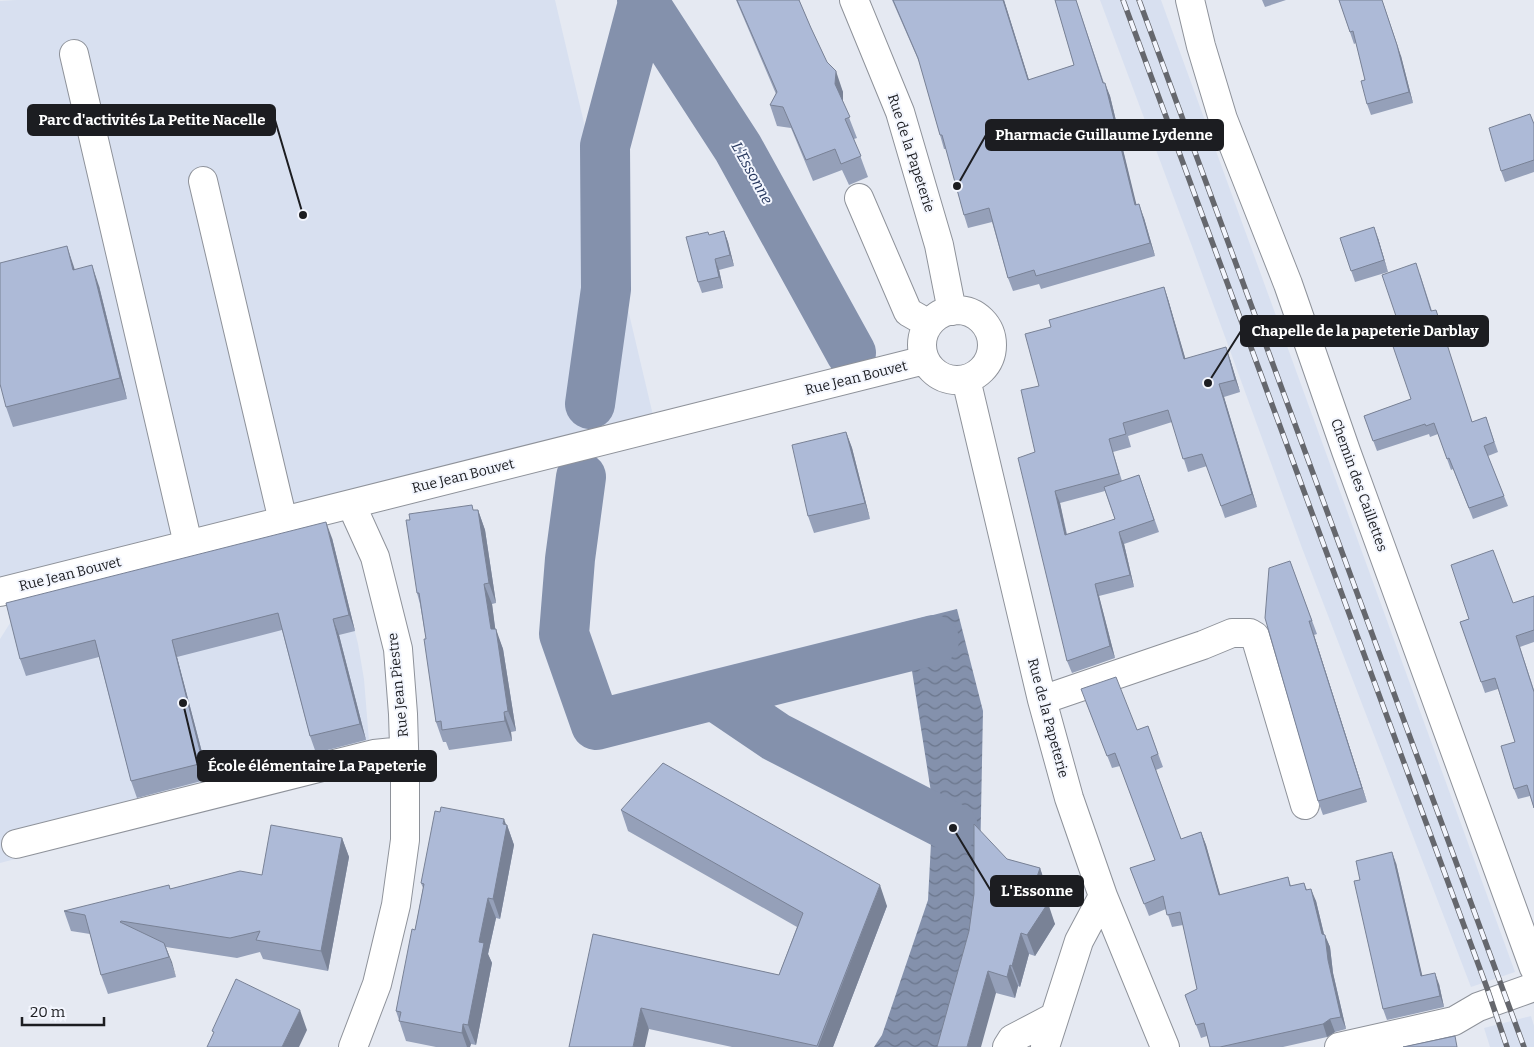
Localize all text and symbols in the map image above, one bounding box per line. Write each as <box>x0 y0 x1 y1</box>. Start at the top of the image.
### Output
street label: Rue de la Papeterie <box>884 92 938 214</box>
callout: Parc d'activités La Petite Nacelle <box>28 105 275 135</box>
text: Parc d'activités La Petite Nacelle <box>38 111 266 129</box>
callout: Pharmacie Guillaume Lydenne <box>986 120 1223 150</box>
text: Pharmacie Guillaume Lydenne <box>995 126 1213 144</box>
water label: L'Essonne <box>728 139 777 208</box>
callout: Chapelle de la papeterie Darblay <box>1241 316 1488 346</box>
text: Chapelle de la papeterie Darblay <box>1251 322 1479 340</box>
street label: Rue Jean Bouvet <box>803 357 909 399</box>
street label: Chemin des Caillettes <box>1327 416 1391 554</box>
street label: Rue Jean Bouvet <box>410 455 516 497</box>
street label: Rue Jean Bouvet <box>17 553 123 595</box>
street label: Rue Jean Piestre <box>384 632 412 738</box>
street label: Rue de la Papeterie <box>1024 656 1072 780</box>
callout: École élémentaire La Papeterie <box>198 751 436 781</box>
text: École élémentaire La Papeterie <box>208 757 426 775</box>
callout: L'Essonne <box>991 876 1083 906</box>
text: L'Essonne <box>1001 882 1073 900</box>
scale bar <box>22 994 105 1026</box>
text: 20 m <box>30 1003 66 1021</box>

